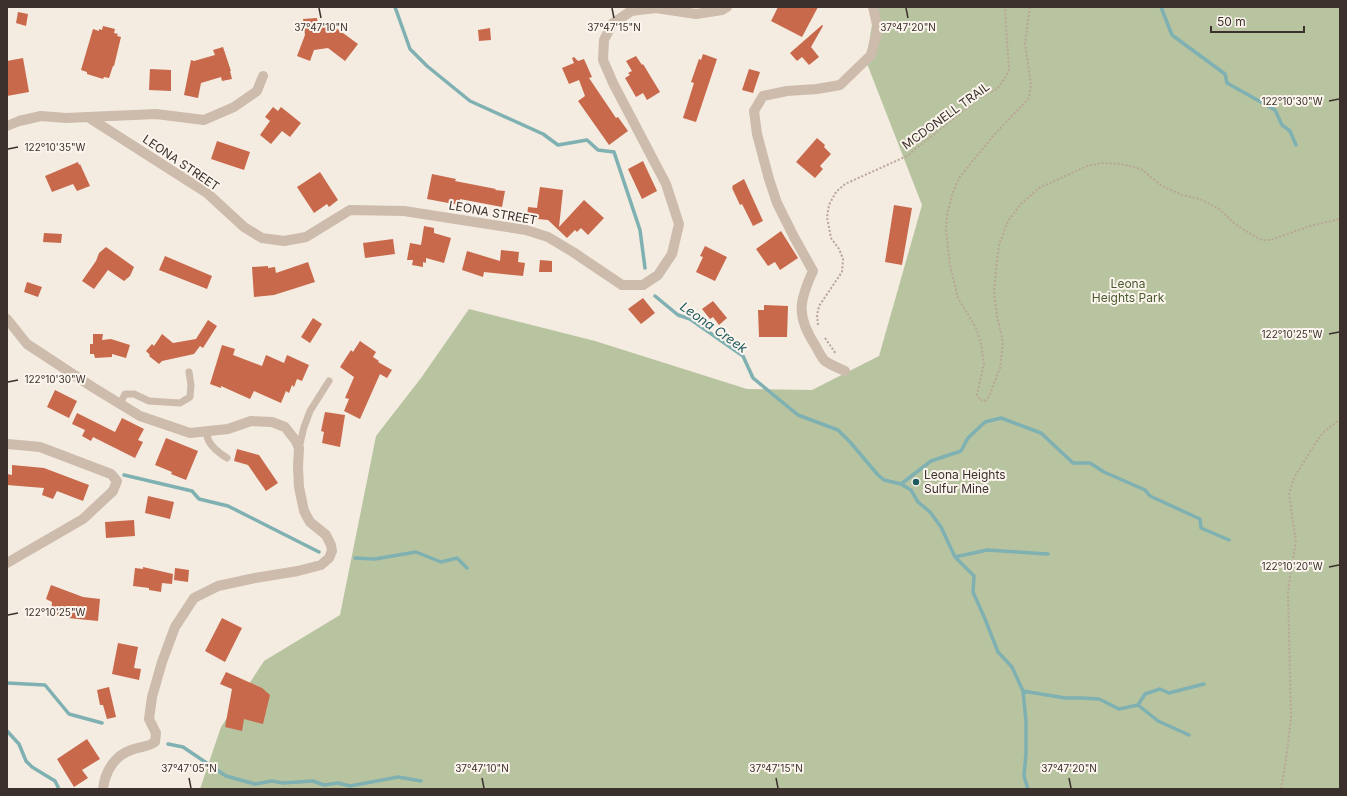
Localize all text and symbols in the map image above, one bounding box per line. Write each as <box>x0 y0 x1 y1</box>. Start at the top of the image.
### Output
scale bar <box>1211 8 1304 34</box>
text: 50 m <box>1217 14 1246 29</box>
text: 37°47'10"N <box>294 21 348 33</box>
text: 37°47'15"N <box>587 21 641 33</box>
text: 37°47'20"N <box>880 21 936 33</box>
street label: MCDONELL TRAIL <box>899 79 993 152</box>
text: 122°10'30"W <box>1261 95 1323 107</box>
street label: LEONA STREET <box>140 131 223 194</box>
text: 122°10'35"W <box>25 141 86 153</box>
street label: LEONA STREET <box>448 197 539 228</box>
park label: Leona Heights Park <box>1092 276 1165 305</box>
water label: Leona Creek <box>677 298 751 356</box>
text: 122°10'25"W <box>1262 328 1323 340</box>
text: 122°10'30"W <box>24 373 86 385</box>
place label: Leona Heights Sulfur Mine <box>924 467 1006 496</box>
marker: Leona Heights Sulfur Mine <box>911 477 921 487</box>
text: 122°10'20"W <box>1261 560 1323 572</box>
text: 122°10'25"W <box>25 606 86 618</box>
text: 37°47'05"N <box>161 762 217 774</box>
text: 37°47'10"N <box>455 762 509 774</box>
text: 37°47'15"N <box>749 762 803 774</box>
text: 37°47'20"N <box>1041 762 1097 774</box>

